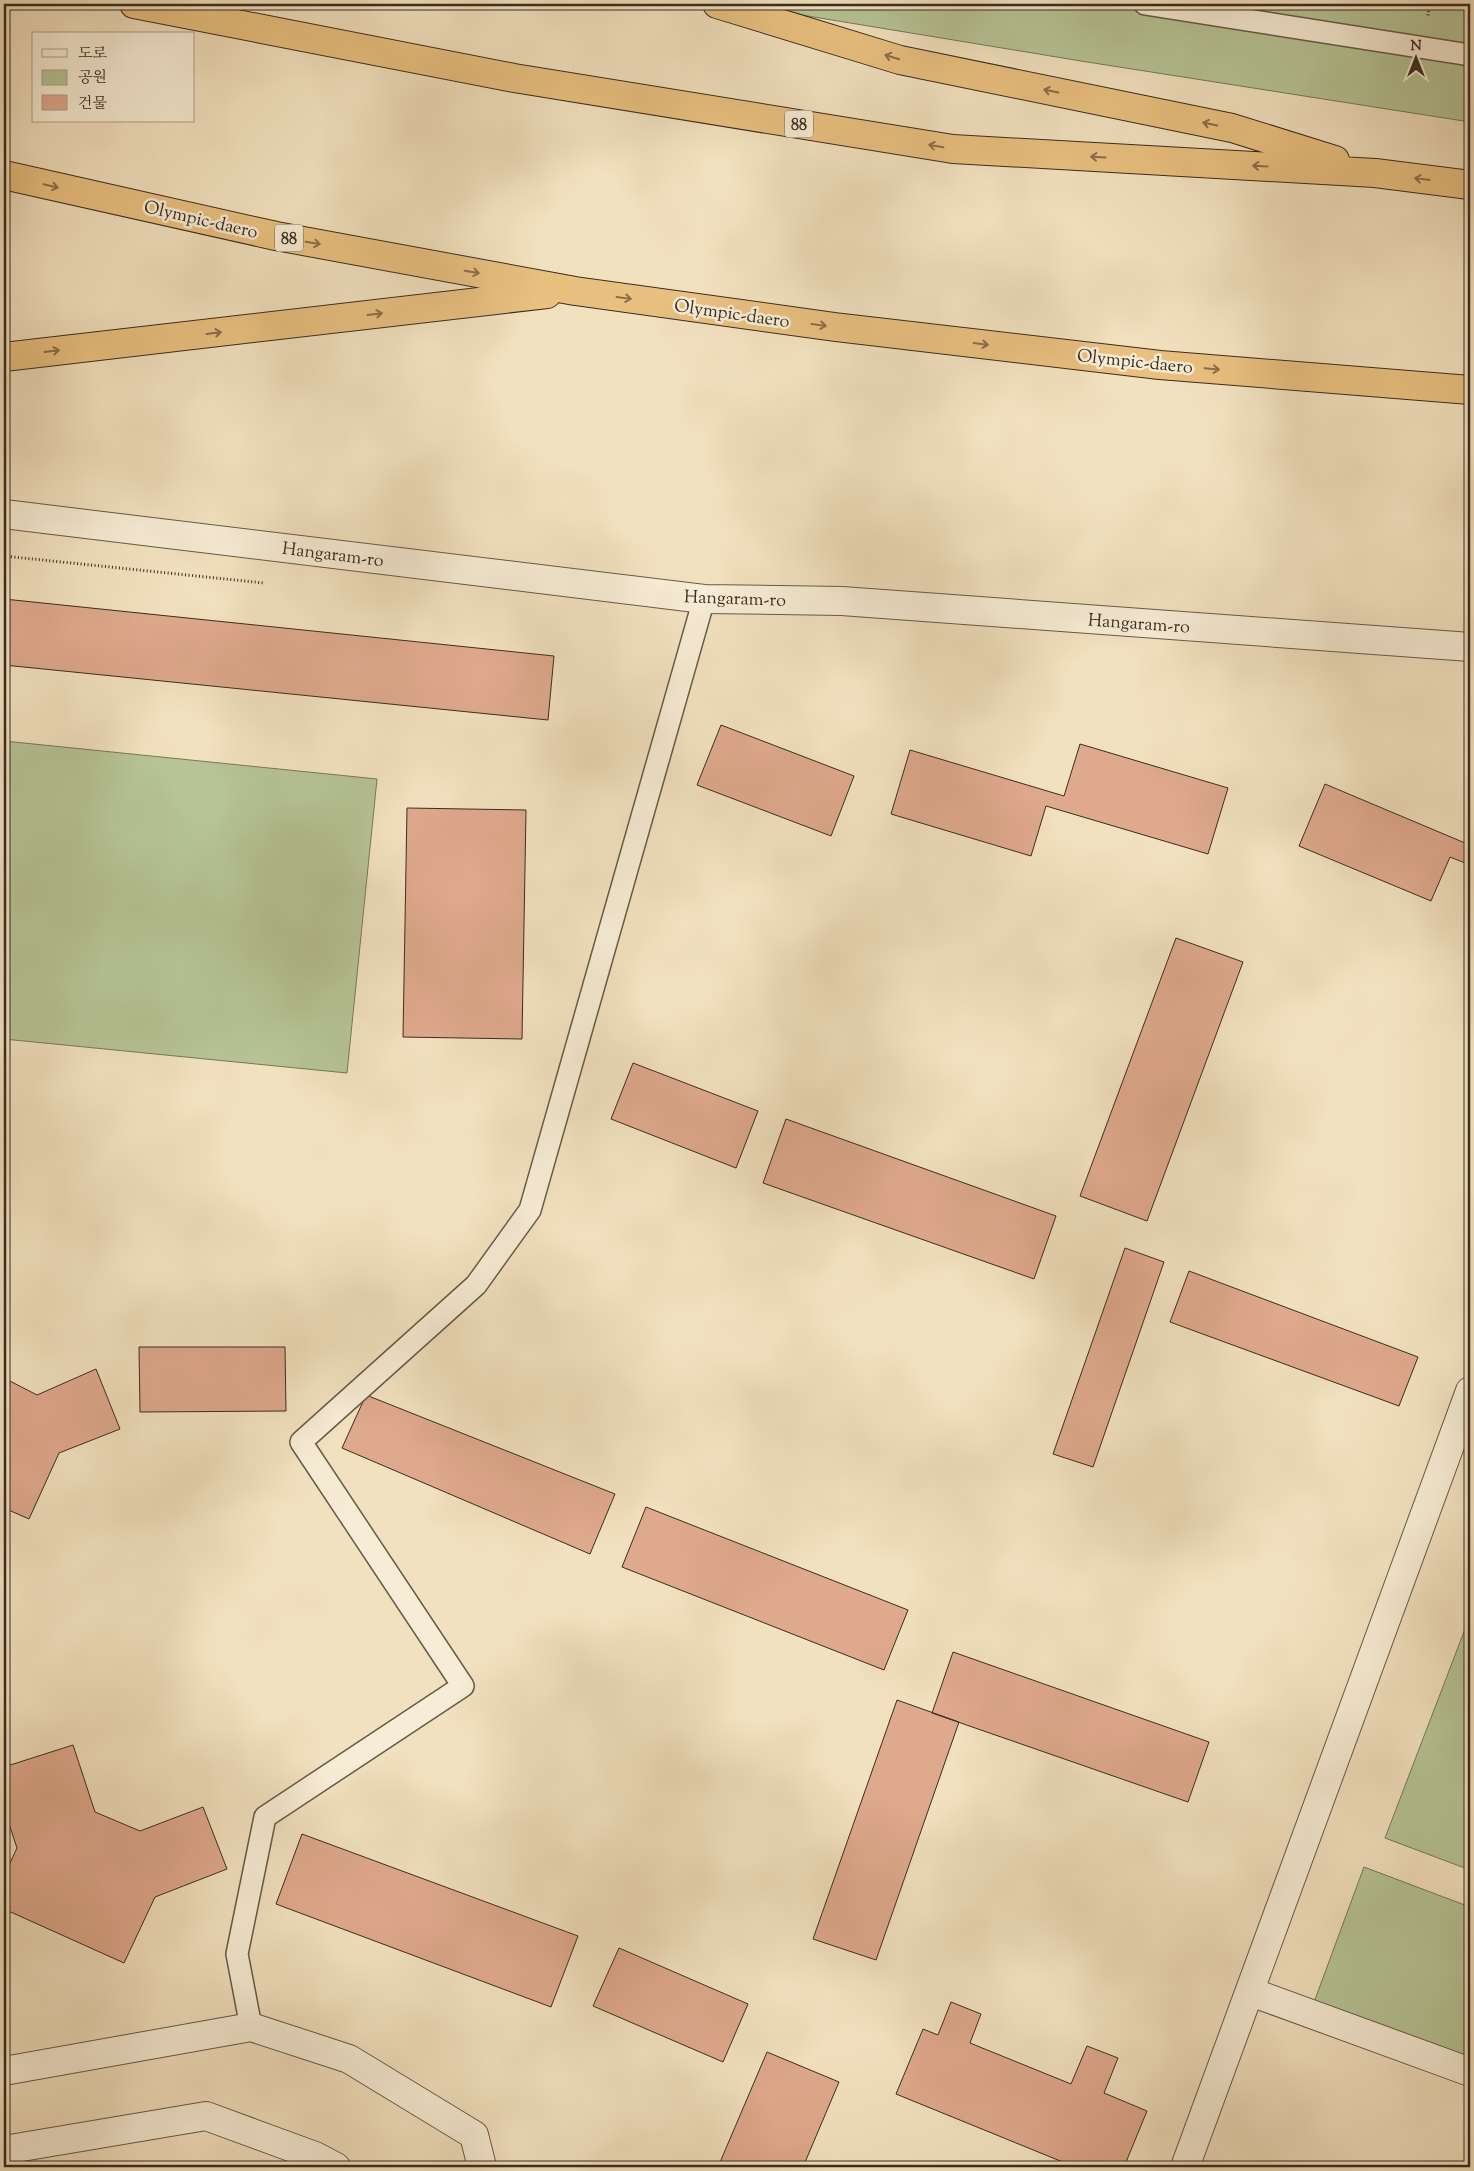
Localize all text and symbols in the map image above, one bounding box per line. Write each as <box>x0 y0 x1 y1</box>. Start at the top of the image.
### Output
legend <box>32 32 195 122</box>
north arrow <box>1392 32 1442 82</box>
text: N <box>1410 37 1422 57</box>
text: 도로 <box>78 44 107 65</box>
one-way arrow <box>885 52 901 62</box>
text: 공원 <box>78 68 107 89</box>
one-way arrow <box>1044 86 1060 95</box>
text: 건물 <box>78 94 107 115</box>
road number: 88 <box>785 110 813 138</box>
one-way arrow <box>1203 119 1219 128</box>
one-way arrow <box>928 140 944 150</box>
one-way arrow <box>1090 152 1106 161</box>
one-way arrow <box>1252 161 1268 170</box>
one-way arrow <box>1414 174 1430 184</box>
one-way arrow <box>43 182 59 191</box>
street label: Olympic-daero <box>141 195 260 247</box>
road number: 88 <box>275 224 303 252</box>
one-way arrow <box>304 238 320 248</box>
one-way arrow <box>464 268 480 278</box>
one-way arrow <box>615 293 631 303</box>
street label: Olympic-daero <box>672 294 791 336</box>
one-way arrow <box>367 309 383 319</box>
one-way arrow <box>811 320 827 330</box>
one-way arrow <box>205 328 221 338</box>
one-way arrow <box>972 339 988 349</box>
street label: Olympic-daero <box>1076 344 1194 382</box>
one-way arrow <box>44 346 60 356</box>
one-way arrow <box>1204 365 1220 374</box>
street label: Hangaram-ro <box>280 537 385 575</box>
street label: Hangaram-ro <box>683 585 787 615</box>
street label: Hangaram-ro <box>1087 608 1191 642</box>

